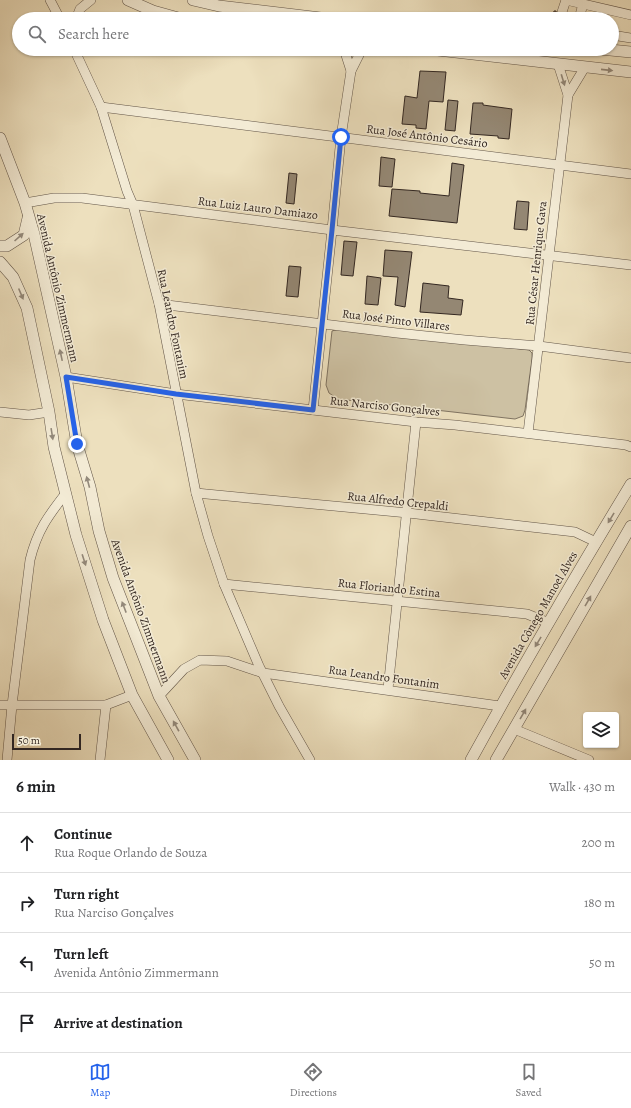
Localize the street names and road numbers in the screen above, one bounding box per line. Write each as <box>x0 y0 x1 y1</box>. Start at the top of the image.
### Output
street label: Rua José Antônio Cesário <box>365 121 489 151</box>
street label: Rua Luiz Lauro Damiazo <box>197 193 319 223</box>
street label: Rua César Henrique Gava <box>522 200 551 326</box>
street label: Avenida Antônio Zimmermann <box>33 211 83 364</box>
street label: Rua Leandro Fontanim <box>154 268 192 380</box>
street label: Rua José Pinto Villares <box>341 305 451 335</box>
street label: Rua Narciso Gonçalves <box>329 392 441 420</box>
street label: Rua Alfredo Crepaldi <box>347 488 449 514</box>
street label: Avenida Antônio Zimmermann <box>107 536 175 686</box>
street label: Avenida Cônego Manoel Alves <box>494 548 581 683</box>
street label: Rua Floriando Estina <box>337 575 441 601</box>
street label: Rua Leandro Fontanim <box>327 661 441 693</box>

